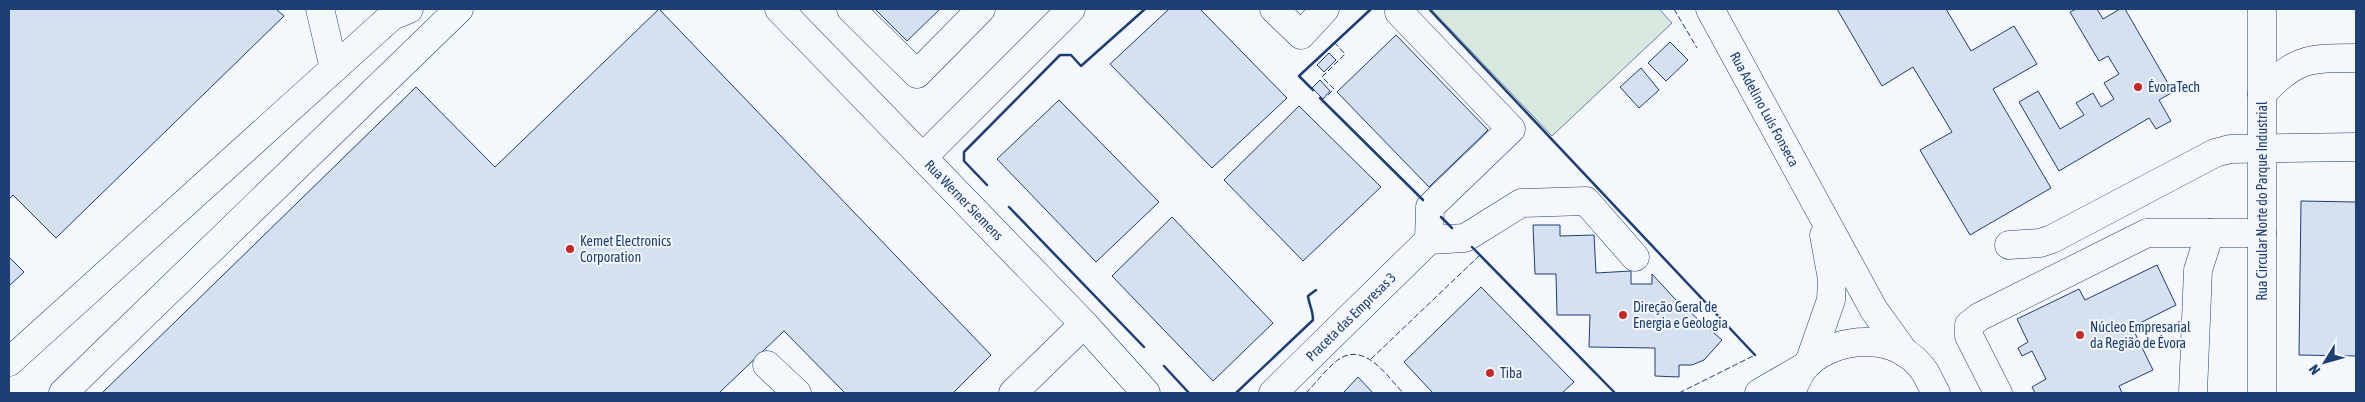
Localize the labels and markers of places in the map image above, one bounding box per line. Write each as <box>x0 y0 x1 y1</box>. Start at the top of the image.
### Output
place label: ÉvoraTech <box>2148 79 2200 95</box>
marker: ÉvoraTech <box>2132 81 2144 93</box>
place label: Kemet Electronics Corporation <box>580 233 671 265</box>
marker: Kemet Electronics Corporation <box>564 243 576 255</box>
place label: Direção Geral de Energia e Geologia <box>1633 299 1728 331</box>
marker: Direção Geral de Energia e Geologia <box>1617 309 1629 321</box>
place label: Núcleo Empresarial da Região de Évora <box>2090 319 2191 351</box>
marker: Núcleo Empresarial da Região de Évora <box>2074 329 2086 341</box>
place label: Tiba <box>1500 365 1522 381</box>
marker: Tiba <box>1484 367 1496 379</box>

